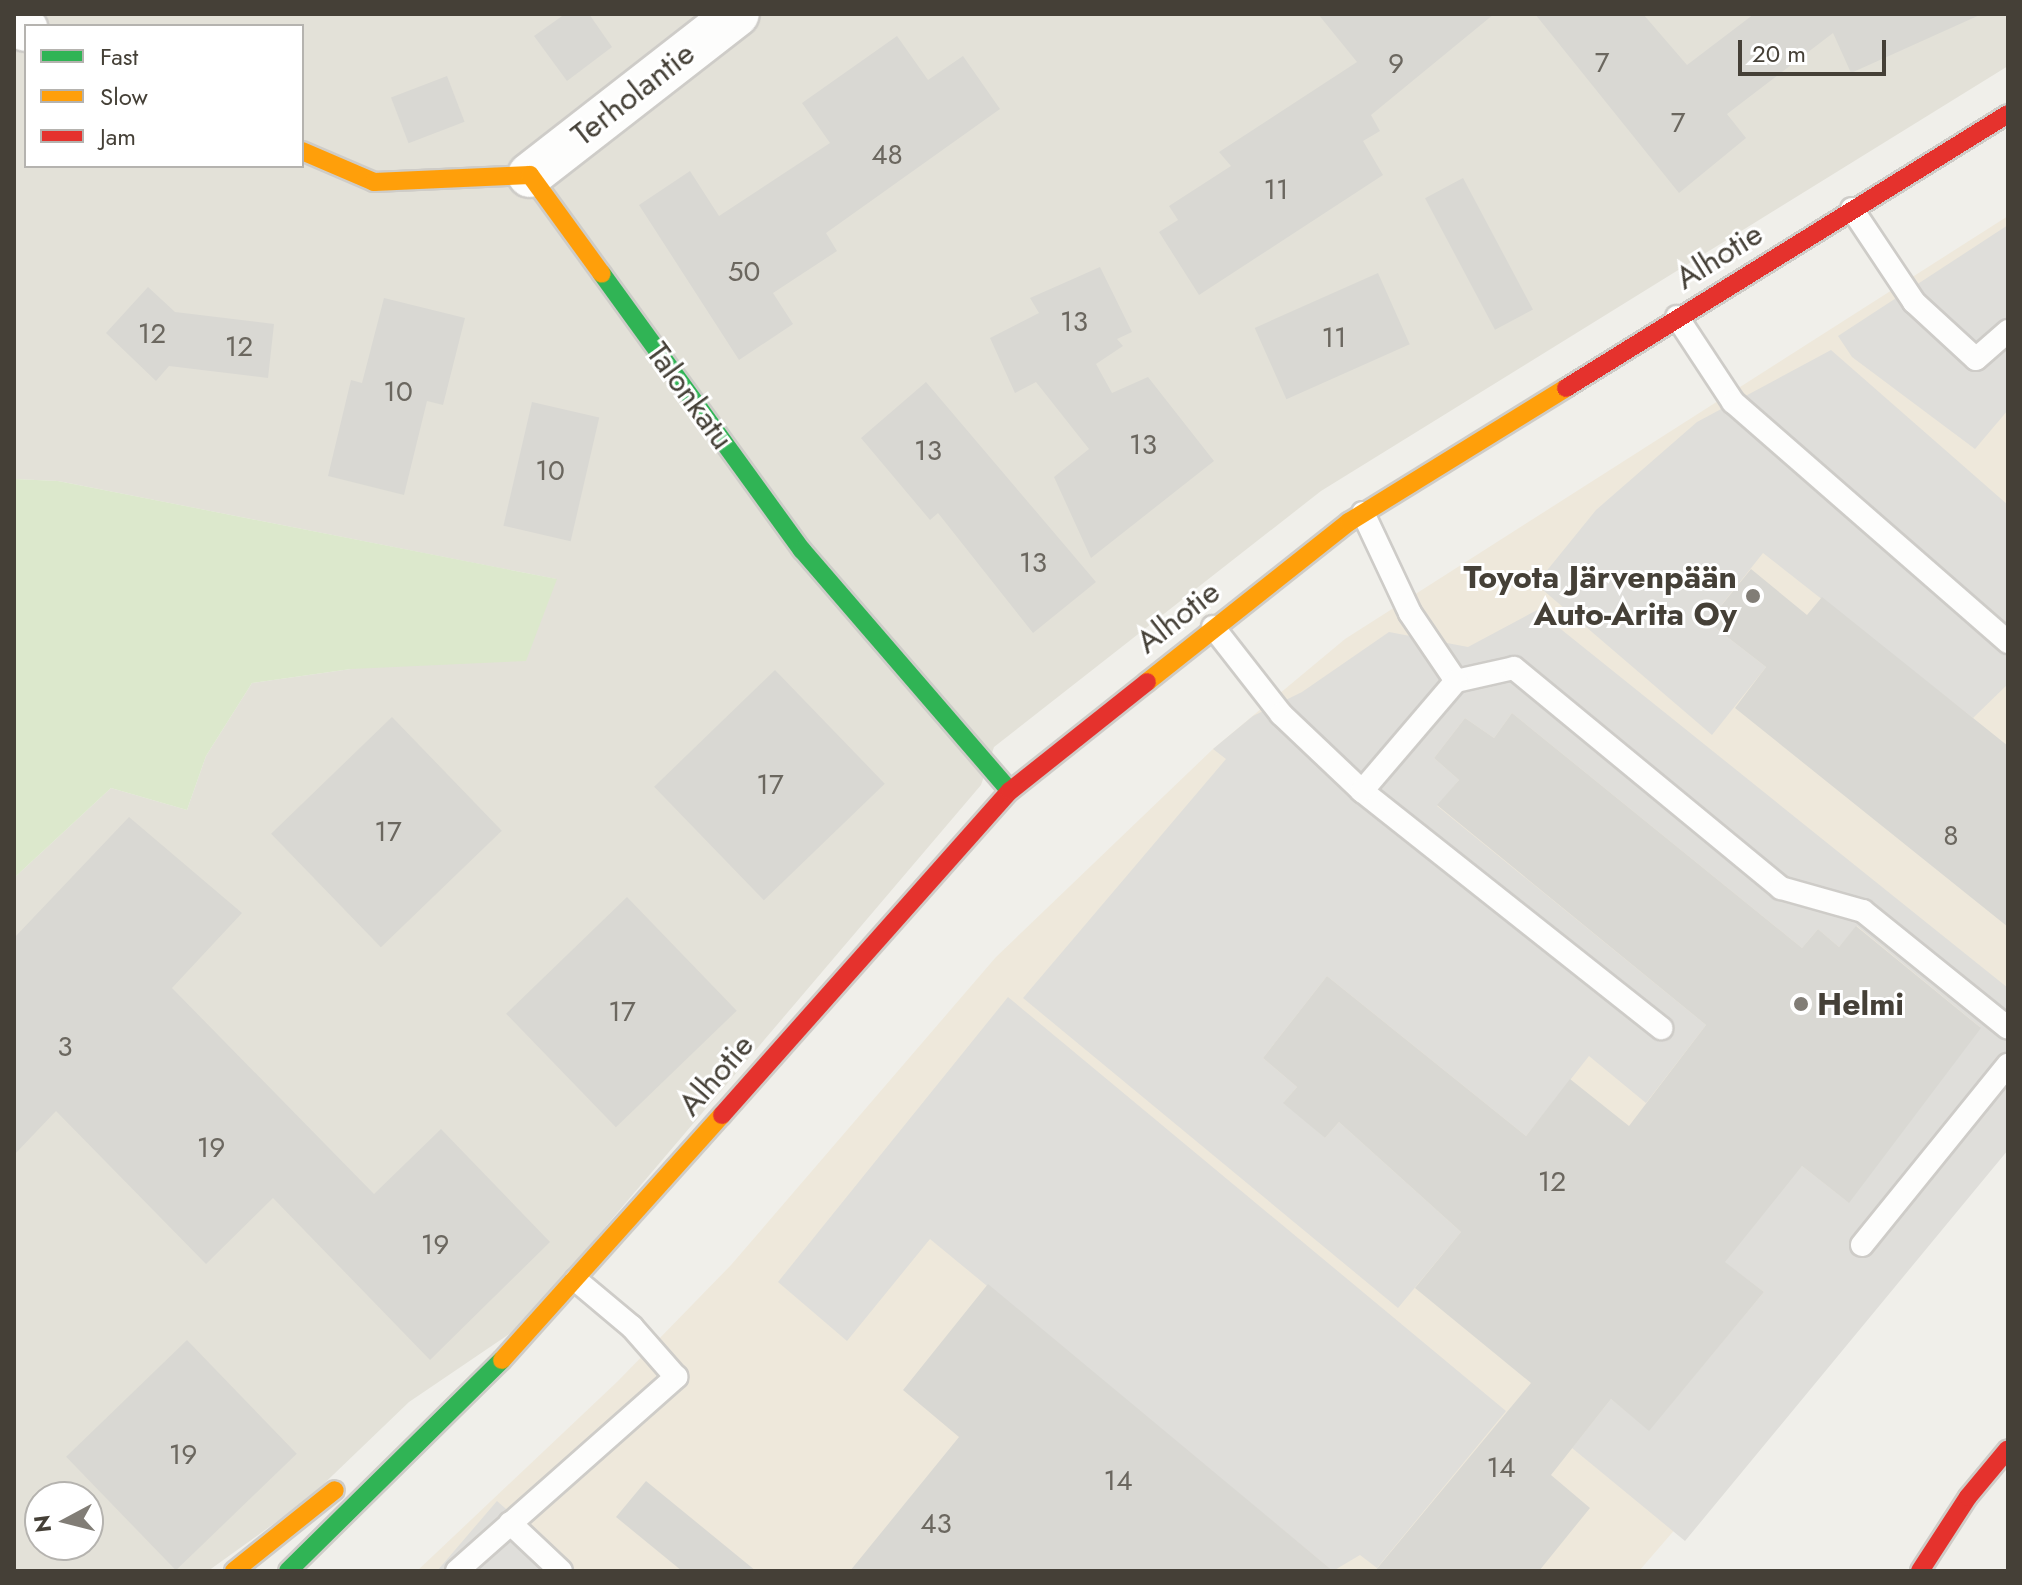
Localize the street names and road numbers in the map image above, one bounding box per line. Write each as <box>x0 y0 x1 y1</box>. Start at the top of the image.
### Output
street label: Terholantie <box>564 34 702 154</box>
street label: Alhotie <box>1668 214 1770 298</box>
street label: Talonkatu <box>638 335 742 457</box>
street label: Alhotie <box>1129 573 1227 661</box>
street label: Alhotie <box>670 1026 762 1124</box>

